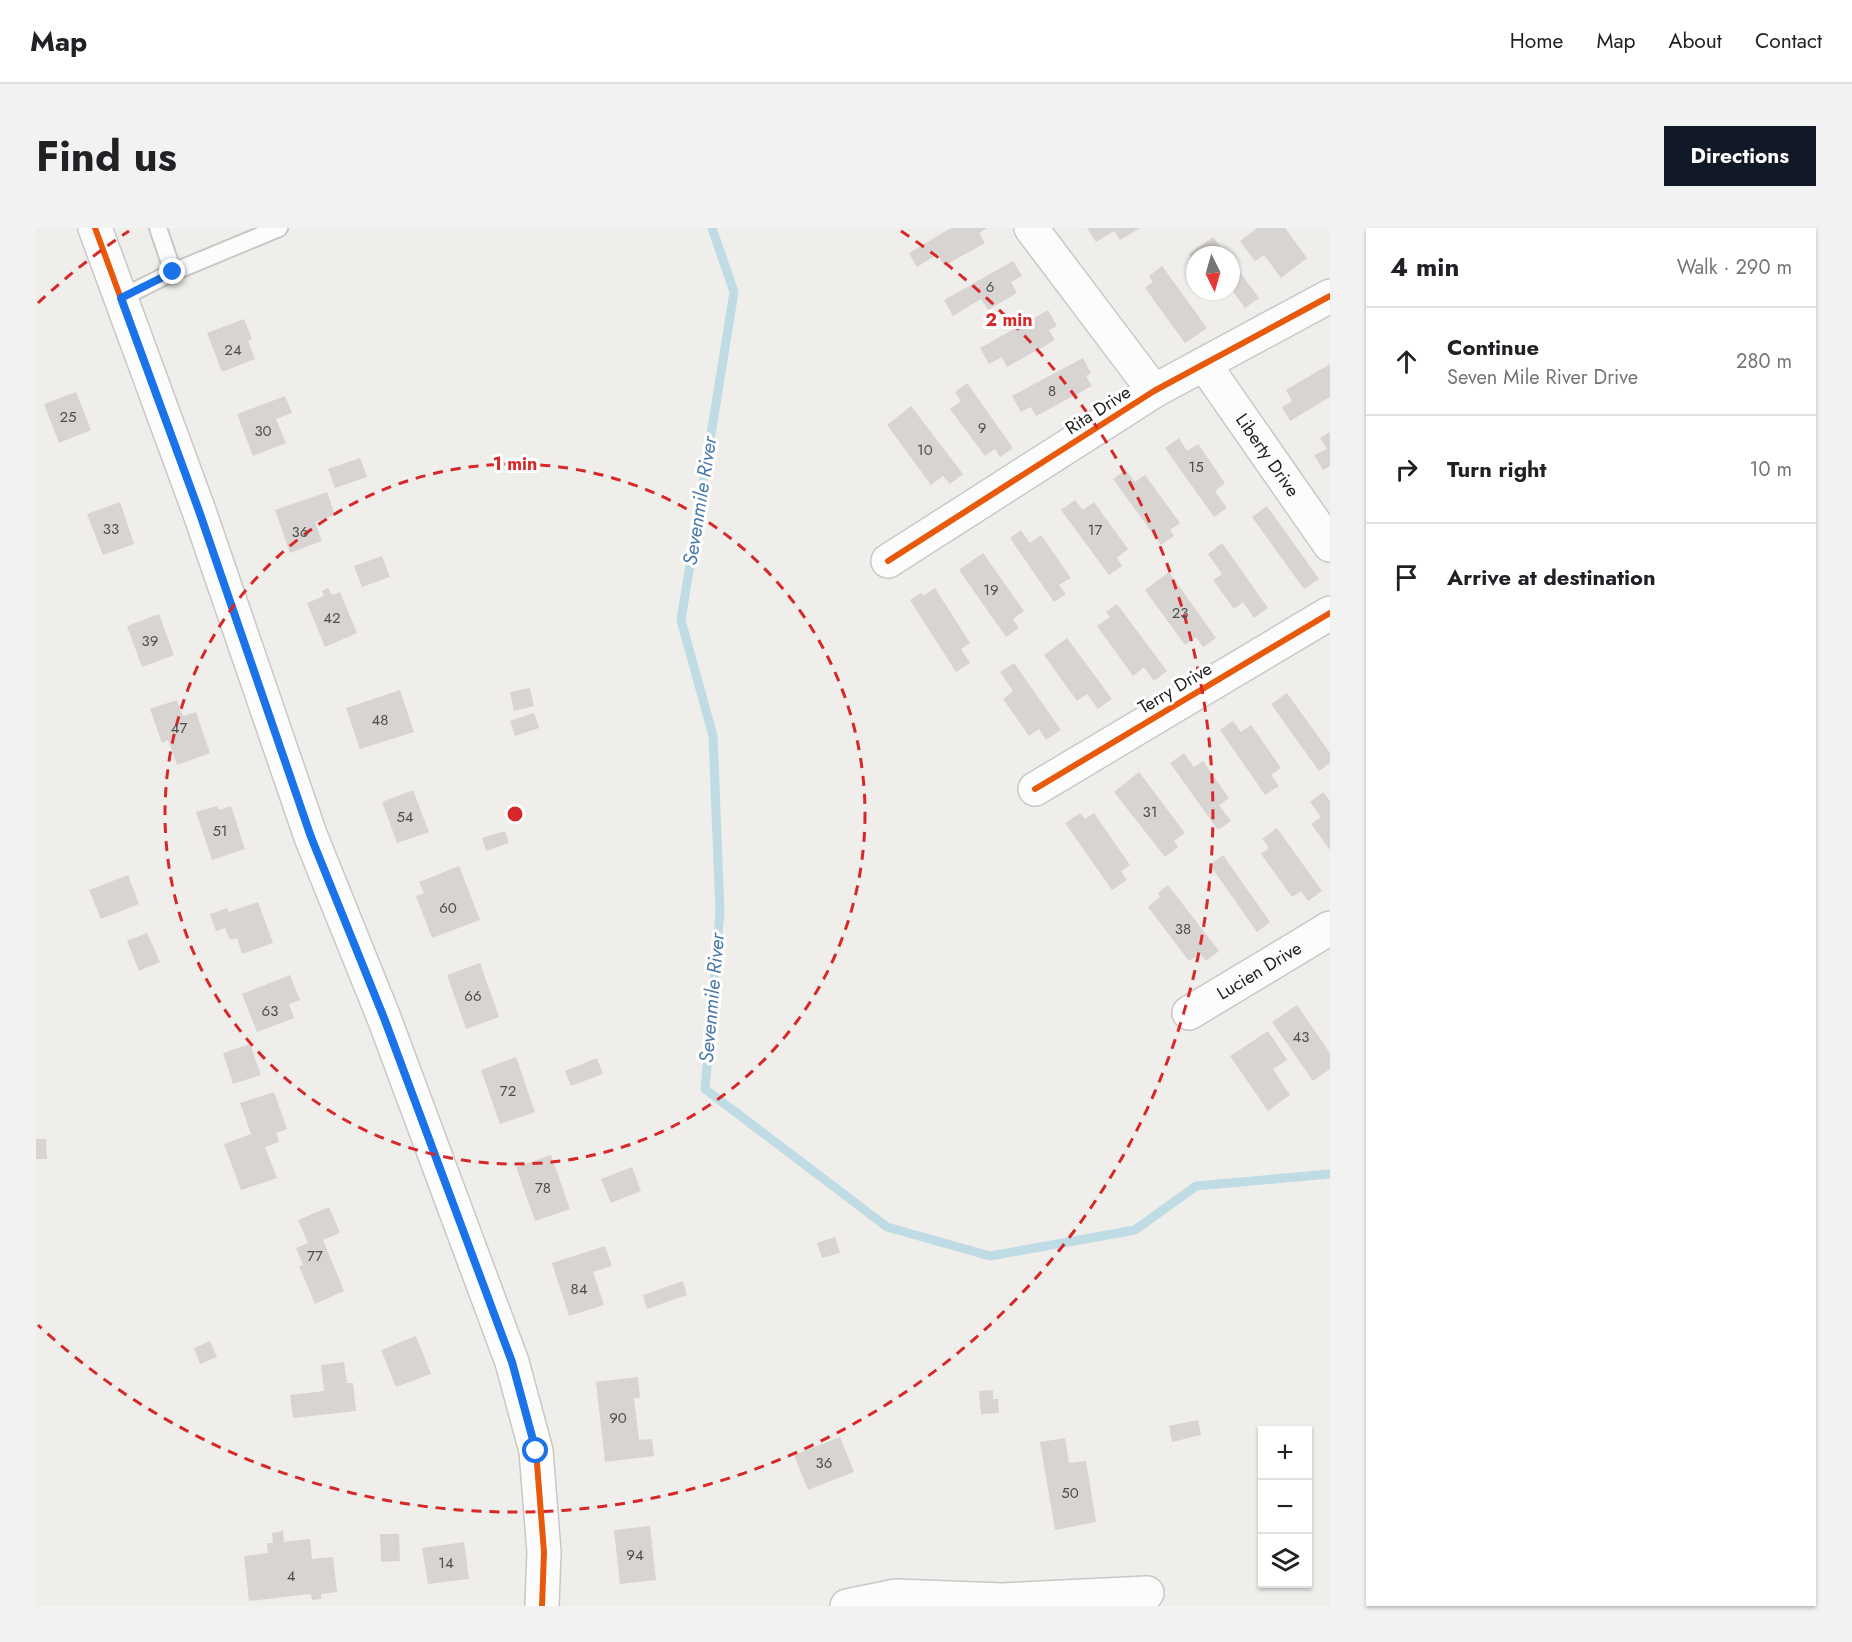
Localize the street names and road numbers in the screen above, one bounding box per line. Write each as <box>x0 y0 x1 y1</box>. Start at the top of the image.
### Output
street label: Rita Drive <box>1060 379 1136 441</box>
street label: Liberty Drive <box>1229 408 1306 502</box>
street label: Terry Drive <box>1133 656 1217 720</box>
street label: Lucien Drive <box>1212 935 1306 1006</box>

